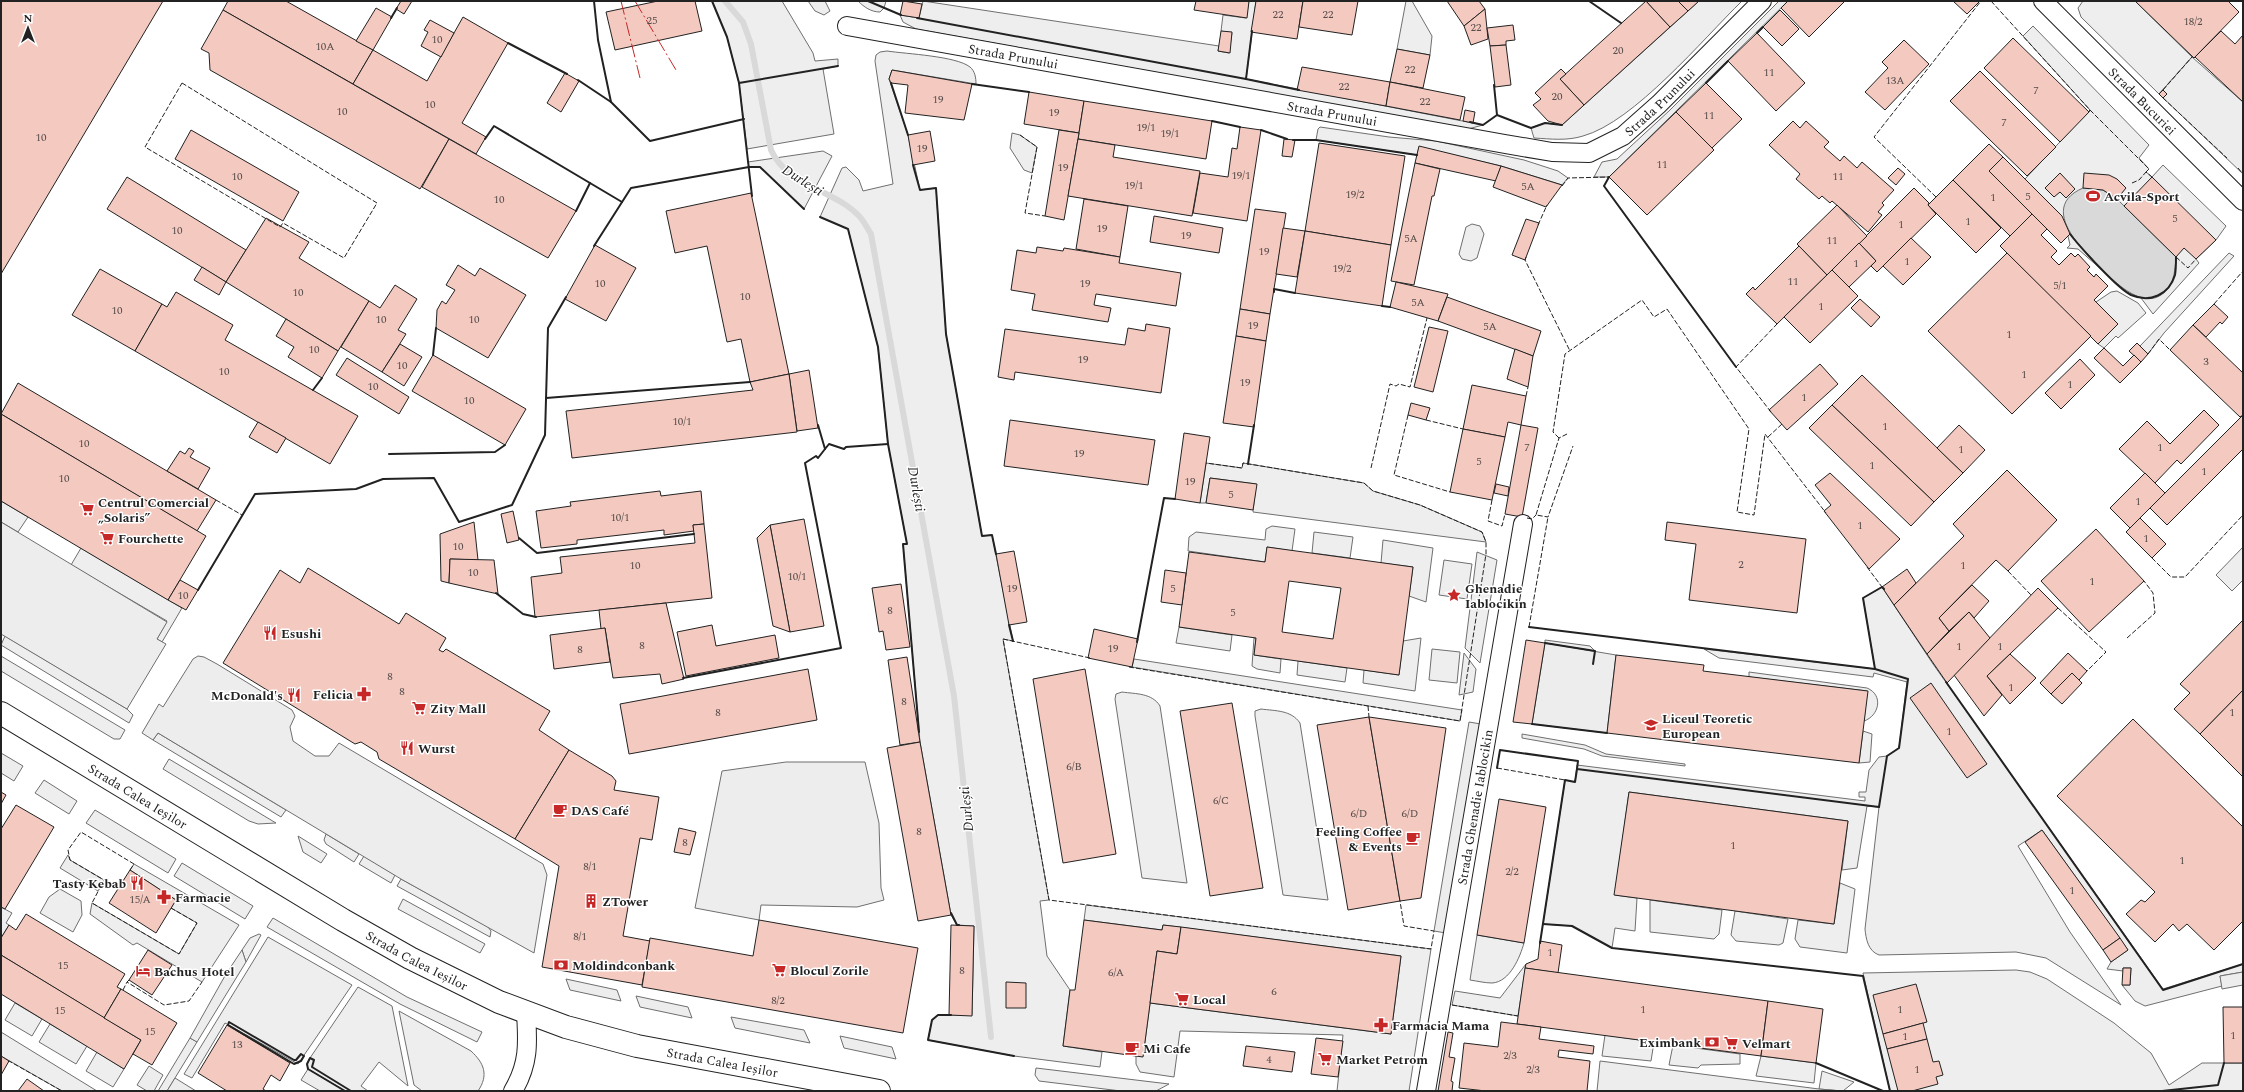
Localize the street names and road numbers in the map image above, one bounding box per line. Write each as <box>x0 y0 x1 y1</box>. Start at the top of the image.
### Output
street label: Strada Prunului <box>967 39 1060 75</box>
street label: Strada Bucuriei <box>2103 63 2181 140</box>
street label: Strada Prunului <box>1620 64 1700 141</box>
street label: Strada Prunului <box>1286 96 1379 132</box>
street label: Strada Ghenadie Iablocikin <box>1452 728 1499 887</box>
street label: Strada Calea Ieșilor <box>84 759 191 835</box>
street label: Strada Calea Ieșilor <box>362 926 471 996</box>
street label: Strada Calea Ieșilor <box>665 1043 780 1083</box>

